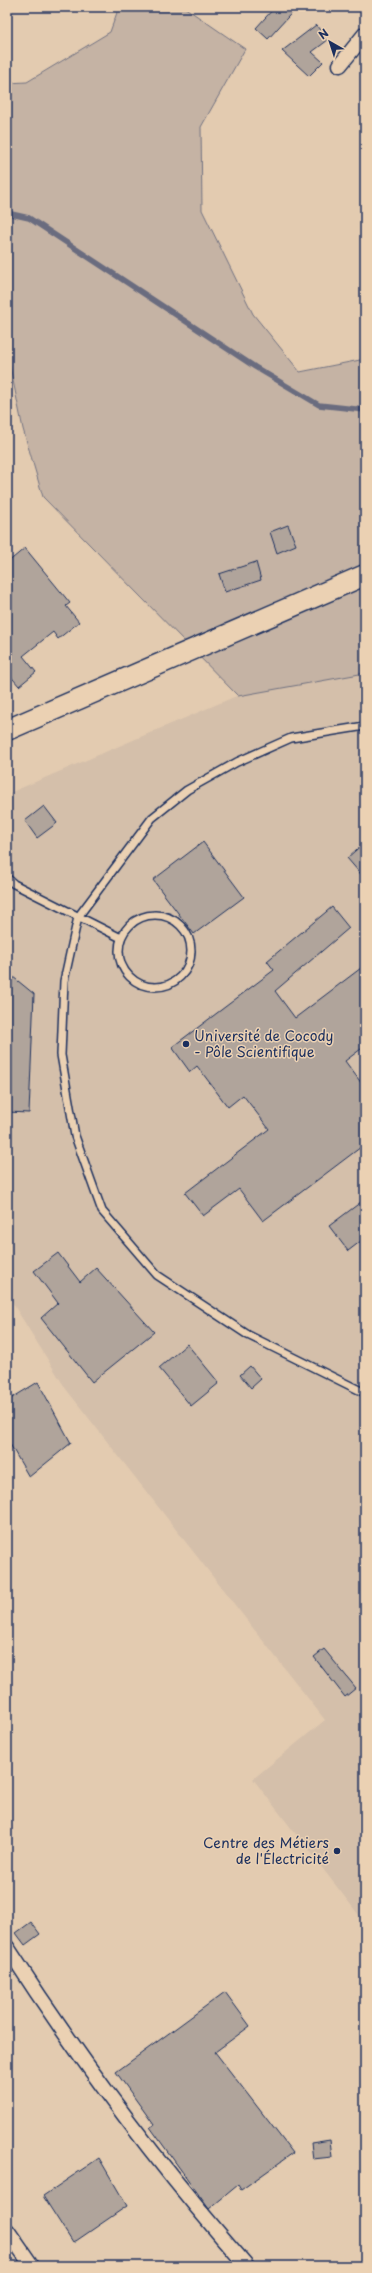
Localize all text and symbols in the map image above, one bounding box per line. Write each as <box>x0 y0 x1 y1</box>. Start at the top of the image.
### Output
north arrow <box>310 22 350 62</box>
text: N <box>315 24 332 43</box>
place label: Université de Cocody - Pôle Scientifique <box>194 1025 333 1062</box>
marker: Université de Cocody - Pôle Scientifique <box>181 1039 191 1049</box>
place label: Centre des Métiers de l'Électricité <box>203 1832 329 1869</box>
marker: Centre des Métiers de l'Électricité <box>332 1846 342 1856</box>

